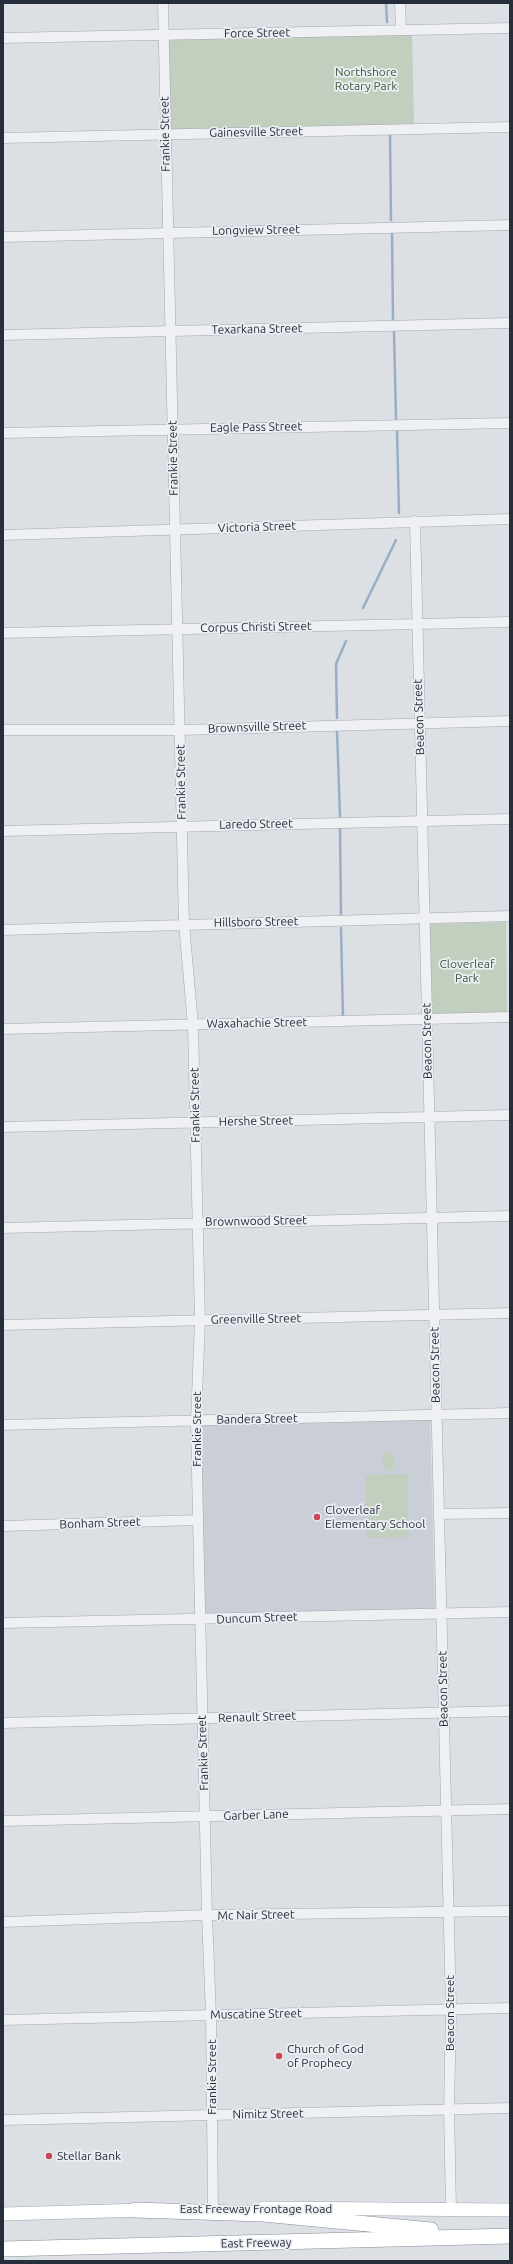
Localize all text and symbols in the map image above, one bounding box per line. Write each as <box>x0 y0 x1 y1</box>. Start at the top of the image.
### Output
street label: Force Street <box>224 25 290 41</box>
park label: Northshore Rotary Park <box>335 65 397 93</box>
street label: Frankie Street <box>157 96 173 172</box>
street label: Gainesville Street <box>209 124 303 140</box>
street label: Longview Street <box>212 222 300 238</box>
street label: Texarkana Street <box>211 321 303 337</box>
street label: Eagle Pass Street <box>210 419 302 435</box>
street label: Frankie Street <box>165 420 181 496</box>
street label: Victoria Street <box>218 518 296 536</box>
street label: Corpus Christi Street <box>200 619 312 635</box>
street label: Beacon Street <box>410 679 428 755</box>
street label: Brownsville Street <box>208 718 306 736</box>
street label: Frankie Street <box>173 744 189 820</box>
street label: Laredo Street <box>219 816 293 832</box>
street label: Hillsboro Street <box>214 914 298 930</box>
park label: Cloverleaf Park <box>439 957 495 985</box>
street label: Beacon Street <box>419 1003 435 1079</box>
street label: Waxahachie Street <box>207 1015 307 1031</box>
street label: Frankie Street <box>187 1067 203 1143</box>
street label: Hershe Street <box>219 1113 293 1129</box>
street label: Brownwood Street <box>205 1213 307 1229</box>
street label: Greenville Street <box>211 1311 301 1327</box>
street label: Beacon Street <box>427 1327 443 1403</box>
street label: Frankie Street <box>190 1391 204 1467</box>
street label: Bandera Street <box>216 1411 298 1427</box>
place label: Cloverleaf Elementary School <box>325 1503 425 1531</box>
marker: Cloverleaf Elementary School <box>312 1512 322 1522</box>
street label: Bonham Street <box>59 1514 141 1532</box>
street label: Duncum Street <box>216 1609 298 1627</box>
street label: Beacon Street <box>435 1651 451 1727</box>
street label: Renault Street <box>218 1708 296 1726</box>
street label: Frankie Street <box>194 1715 212 1791</box>
street label: Garber Lane <box>223 1807 289 1823</box>
street label: Mc Nair Street <box>217 1907 295 1923</box>
street label: Beacon Street <box>443 1975 457 2051</box>
street label: Muscatine Street <box>210 2006 302 2022</box>
street label: Frankie Street <box>205 2039 219 2115</box>
place label: Church of God of Prophecy <box>287 2042 364 2070</box>
marker: Church of God of Prophecy <box>274 2051 284 2061</box>
street label: Nimitz Street <box>232 2106 304 2122</box>
place label: Stellar Bank <box>57 2149 121 2163</box>
marker: Stellar Bank <box>44 2151 54 2161</box>
street label: East Freeway Frontage Road <box>180 2202 332 2216</box>
street label: East Freeway <box>221 2235 291 2251</box>

